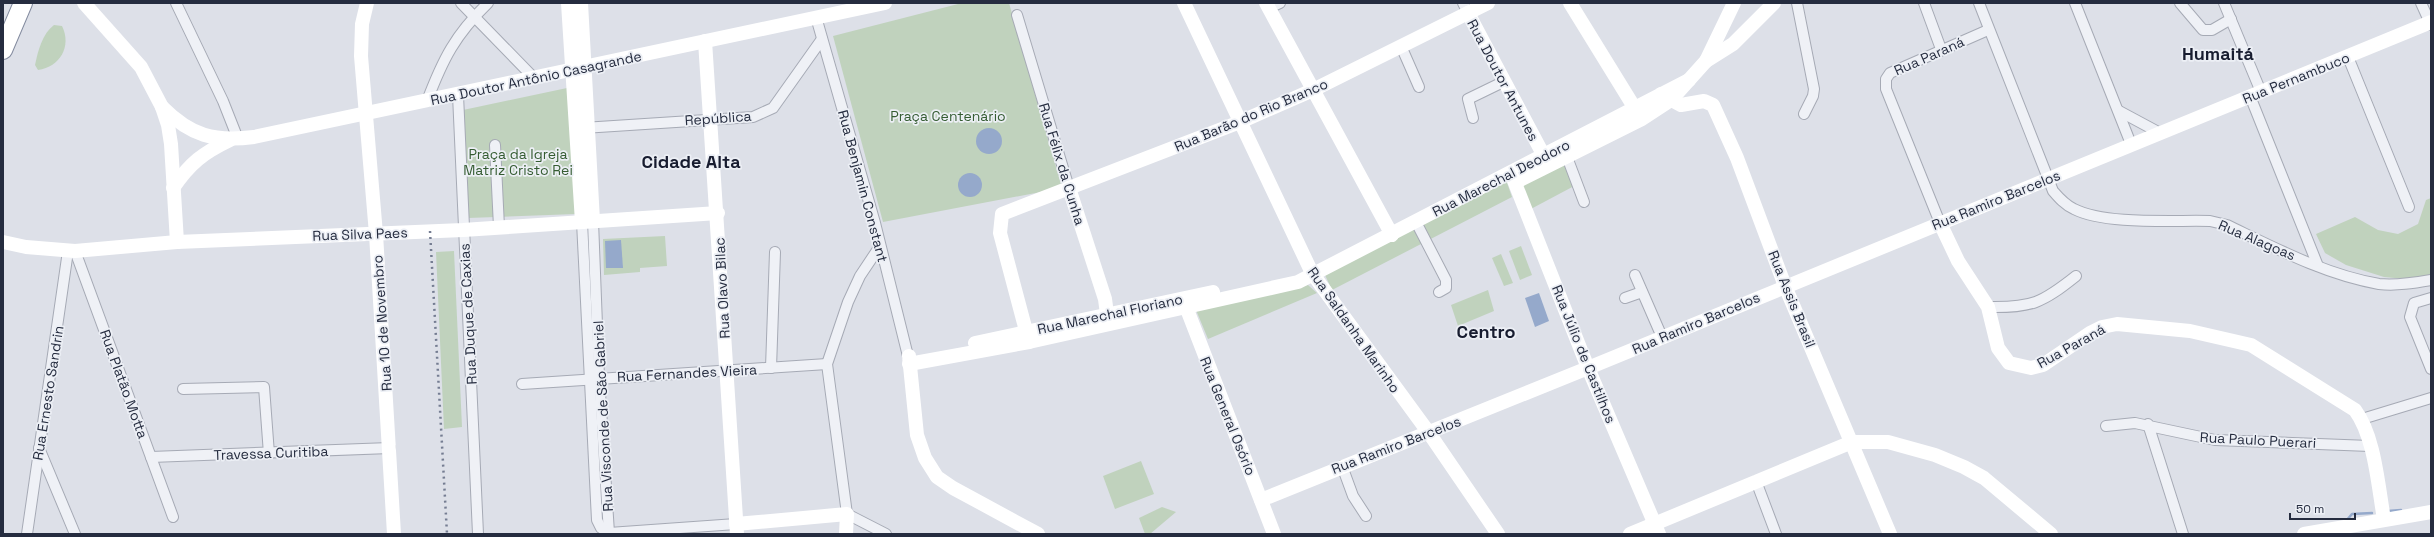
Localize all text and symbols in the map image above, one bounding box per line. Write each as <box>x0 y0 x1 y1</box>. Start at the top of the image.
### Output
street label: Rua Doutor Antunes <box>1463 16 1543 144</box>
street label: Rua Paraná <box>1891 33 1967 79</box>
district label: Humaitá <box>2182 42 2255 65</box>
street label: Rua Doutor Antônio Casagrande <box>429 47 643 109</box>
street label: Rua Pernambuco <box>2240 48 2352 108</box>
street label: Rua Barão do Rio Branco <box>1171 74 1331 156</box>
street label: Rua Félix da Cunha <box>1035 101 1089 227</box>
street label: República <box>684 107 752 129</box>
park label: Praça Centenário <box>890 107 1006 125</box>
street label: Rua Benjamin Constant <box>834 108 892 264</box>
street label: Rua Marechal Deodoro <box>1429 135 1573 221</box>
park label: Praça da Igreja Matriz Cristo Rei <box>463 145 573 179</box>
district label: Cidade Alta <box>641 150 741 173</box>
street label: Rua Ramiro Barcelos <box>1929 166 2063 234</box>
street label: Rua Alagoas <box>2216 216 2298 264</box>
street label: Rua Silva Paes <box>312 223 408 245</box>
street label: Rua Olavo Bilac <box>710 237 734 339</box>
street label: Rua Duque de Caxias <box>455 243 481 385</box>
street label: Rua Assis Brasil <box>1764 248 1820 350</box>
street label: Rua 10 de Novembro <box>368 254 396 392</box>
street label: Rua Saldanha Marinho <box>1304 264 1404 396</box>
street label: Rua Júlio de Castilhos <box>1548 282 1620 426</box>
street label: Rua Ramiro Barcelos <box>1629 288 1763 358</box>
street label: Rua Marechal Floriano <box>1036 290 1184 338</box>
street label: Rua Visconde de São Gabriel <box>589 320 617 512</box>
district label: Centro <box>1457 320 1515 343</box>
street label: Rua Paraná <box>2034 320 2108 372</box>
street label: Rua Ernesto Sandrin <box>28 324 68 462</box>
street label: Rua Platão Motta <box>96 327 152 441</box>
street label: Rua General Osório <box>1196 354 1260 478</box>
street label: Rua Fernandes Vieira <box>616 360 758 386</box>
street label: Rua Ramiro Barcelos <box>1329 412 1463 478</box>
street label: Rua Paulo Puerari <box>2199 428 2317 452</box>
street label: Travessa Curitiba <box>213 442 329 464</box>
scale bar <box>2290 495 2355 521</box>
text: 50 m <box>2296 501 2324 517</box>

